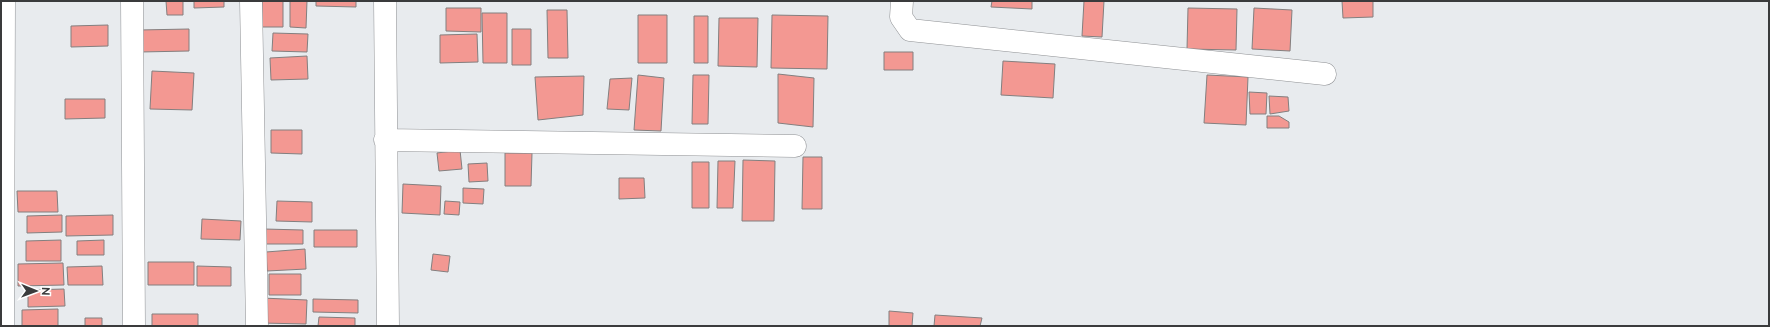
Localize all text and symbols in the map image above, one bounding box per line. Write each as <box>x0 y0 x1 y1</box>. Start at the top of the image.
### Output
north arrow <box>16 271 56 311</box>
text: N <box>39 287 52 295</box>

